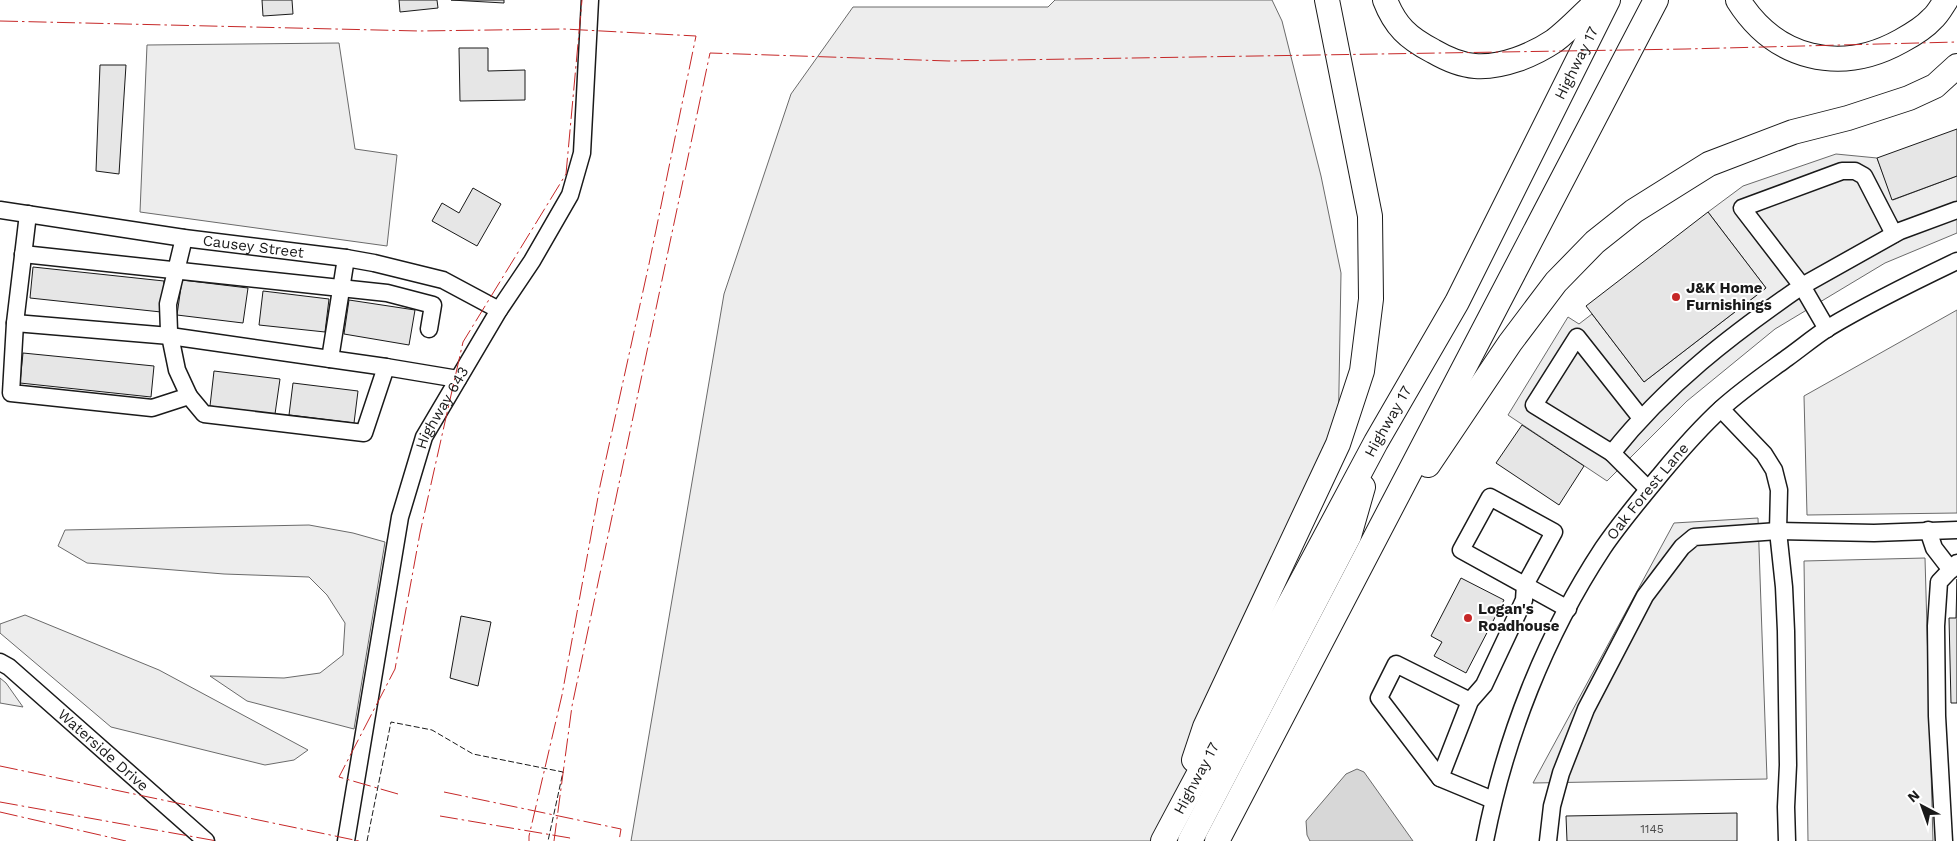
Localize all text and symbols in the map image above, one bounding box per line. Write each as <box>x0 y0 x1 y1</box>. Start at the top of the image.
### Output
street label: Highway 17 <box>1551 24 1602 103</box>
street label: Causey Street <box>202 231 306 262</box>
place label: J&K Home Furnishings <box>1686 279 1772 314</box>
marker: J&K Home Furnishings <box>1670 291 1682 303</box>
street label: Highway 643 <box>412 363 472 451</box>
street label: Highway 17 <box>1361 383 1415 460</box>
street label: Oak Forest Lane <box>1603 439 1692 543</box>
place label: Logan's Roadhouse <box>1478 600 1560 635</box>
marker: Logan's Roadhouse <box>1462 612 1474 624</box>
street label: Waterside Drive <box>54 705 152 795</box>
street label: Highway 17 <box>1170 739 1223 817</box>
north arrow <box>1897 781 1947 831</box>
text: N <box>1904 787 1923 806</box>
house number: 1145 <box>1640 822 1664 836</box>

